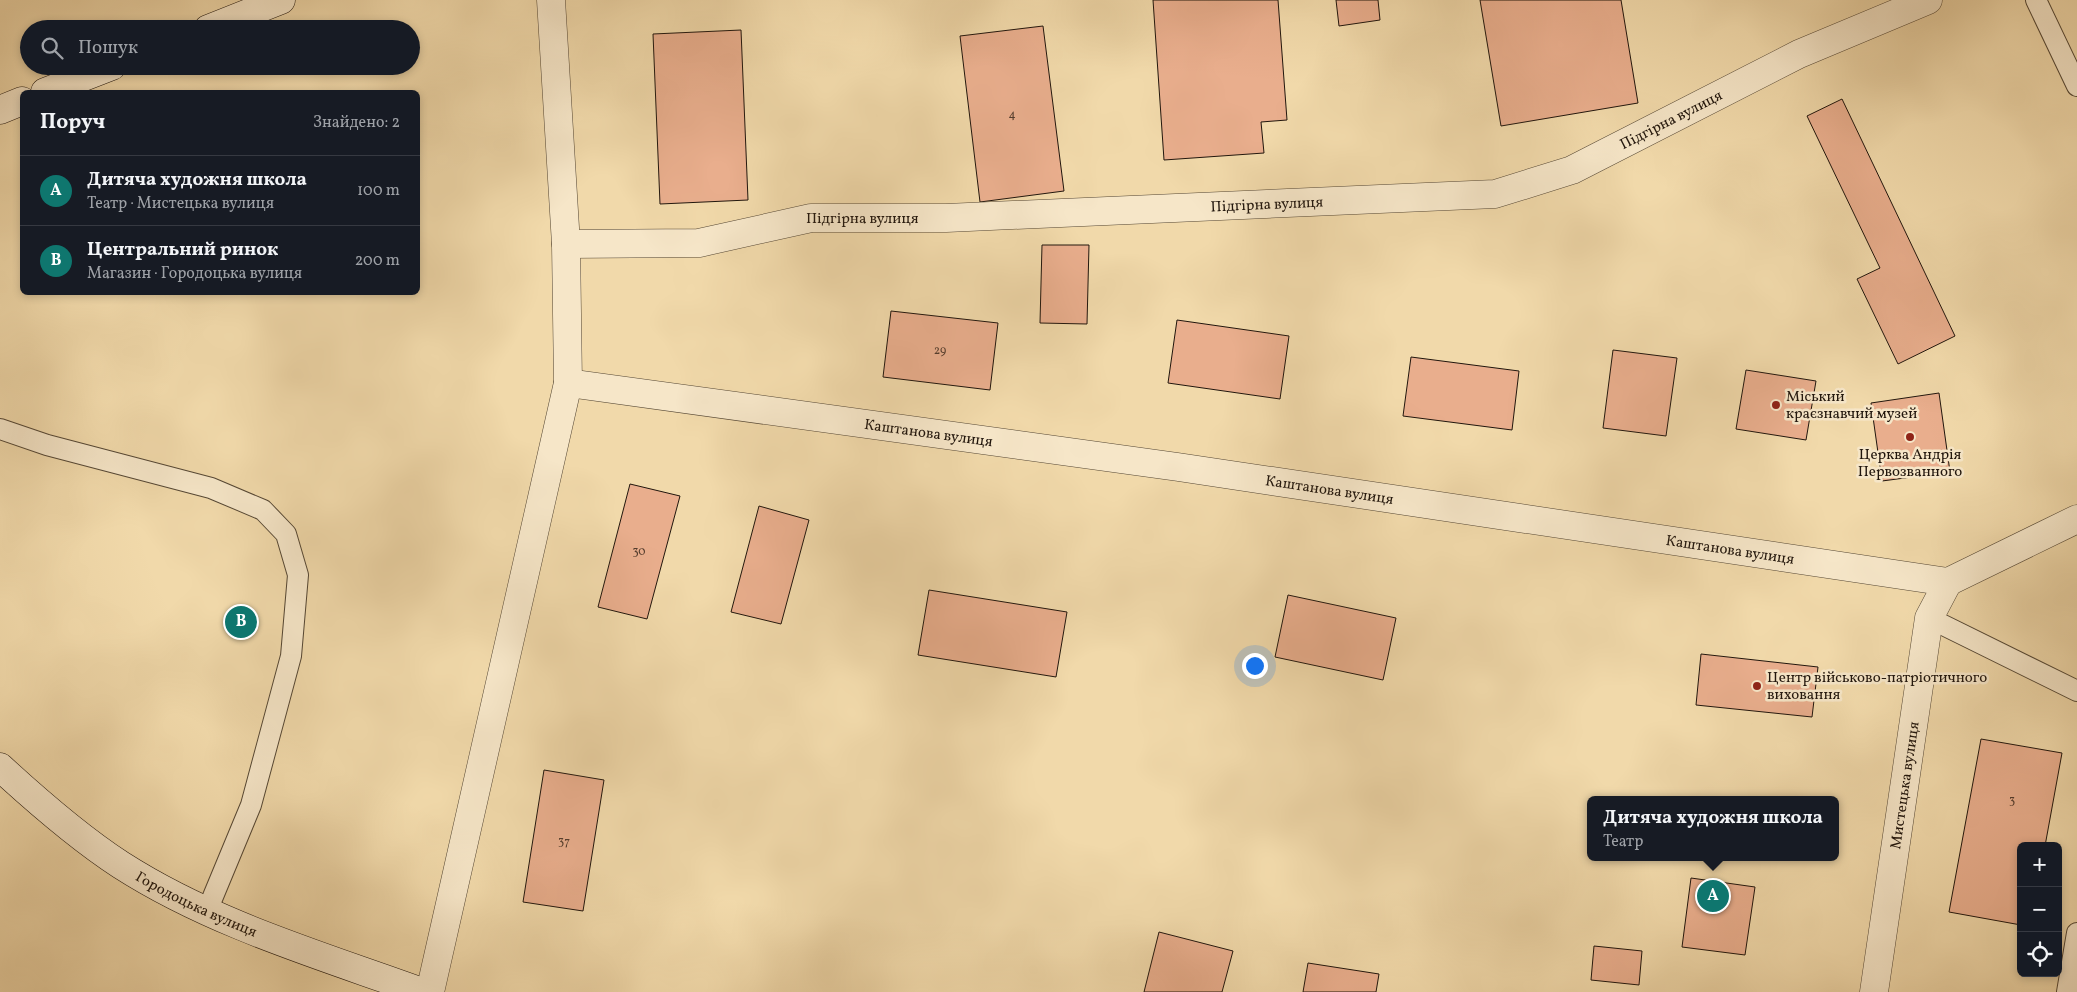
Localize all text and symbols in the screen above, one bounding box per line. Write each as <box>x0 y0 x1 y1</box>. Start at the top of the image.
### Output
search box <box>20 20 420 75</box>
icon: search <box>38 34 66 62</box>
text: Пошук <box>78 35 138 61</box>
street label: Підгірна вулиця <box>1617 86 1727 156</box>
house number: 4 <box>1008 107 1016 123</box>
text: Поруч <box>40 108 105 137</box>
text: Знайдено: 2 <box>313 112 400 134</box>
text: Дитяча художня школа <box>87 167 307 193</box>
text: A <box>50 180 62 202</box>
text: 100 m <box>357 180 400 202</box>
text: Театр · Мистецька вулиця <box>87 193 274 215</box>
street label: Підгірна вулиця <box>1210 193 1324 218</box>
street label: Підгірна вулиця <box>806 209 919 230</box>
text: Центральний ринок <box>87 237 278 263</box>
text: B <box>51 250 61 272</box>
text: 200 m <box>355 250 400 272</box>
text: Магазин · Городоцька вулиця <box>87 263 302 285</box>
house number: 29 <box>934 343 946 359</box>
place label: Міський краєзнавчий музей <box>1786 387 1917 425</box>
marker: Міський краєзнавчий музей <box>1770 399 1782 411</box>
street label: Каштанова вулиця <box>863 415 994 453</box>
marker: Церква Андрія Первозванного <box>1904 431 1916 443</box>
place label: Церква Андрія Первозванного <box>1858 445 1962 483</box>
street label: Каштанова вулиця <box>1264 471 1395 511</box>
street label: Каштанова вулиця <box>1664 531 1796 571</box>
house number: 30 <box>632 544 646 560</box>
pin: B <box>225 603 257 641</box>
your location <box>1242 653 1268 679</box>
place label: Центр військово-патріотичного виховання <box>1767 668 1987 706</box>
marker: Центр військово-патріотичного виховання <box>1751 680 1763 692</box>
street label: Мистецька вулиця <box>1886 720 1926 851</box>
house number: 3 <box>2009 793 2015 809</box>
popup <box>1587 796 1839 861</box>
text: Дитяча художня школа <box>1603 805 1823 831</box>
text: Театр <box>1603 831 1643 853</box>
house number: 37 <box>558 834 570 850</box>
map controls <box>2017 842 2062 977</box>
button: + <box>2017 842 2062 887</box>
street label: Городоцька вулиця <box>131 867 260 944</box>
pin: A <box>1697 877 1729 915</box>
button: − <box>2017 887 2062 932</box>
button: locate <box>2017 932 2062 977</box>

